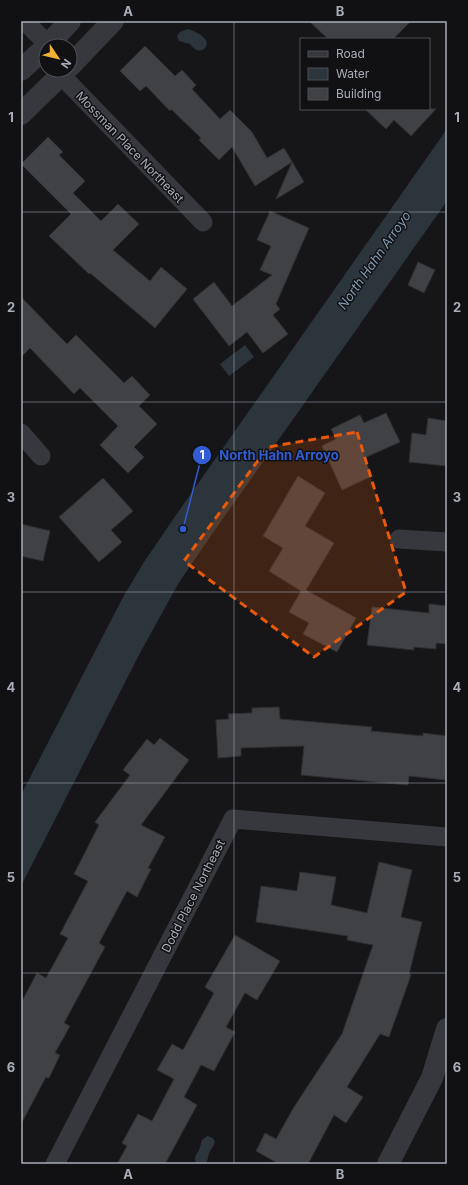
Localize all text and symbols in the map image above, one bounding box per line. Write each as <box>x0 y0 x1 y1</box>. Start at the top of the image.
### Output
text: A <box>123 3 133 19</box>
text: B <box>336 3 345 19</box>
north arrow <box>38 38 78 78</box>
legend <box>300 38 430 110</box>
text: Road <box>336 46 365 61</box>
text: N <box>58 56 74 71</box>
text: Water <box>336 66 370 81</box>
text: Building <box>336 86 381 101</box>
street label: Mossman Place Northeast <box>73 88 187 206</box>
text: 1 <box>8 109 14 125</box>
text: 1 <box>454 109 460 125</box>
water label: North Hahn Arroyo <box>334 208 414 312</box>
text: 2 <box>7 299 15 315</box>
text: 2 <box>453 299 461 315</box>
callout: North Hahn Arroyo <box>192 443 347 468</box>
text: 1 <box>199 447 205 462</box>
text: North Hahn Arroyo <box>219 447 339 463</box>
text: 3 <box>7 489 15 505</box>
text: 3 <box>453 489 461 505</box>
text: 4 <box>7 679 16 695</box>
text: 4 <box>453 679 462 695</box>
street label: Dodd Place Northeast <box>158 837 228 955</box>
text: 5 <box>7 869 15 885</box>
text: 5 <box>453 869 461 885</box>
text: 6 <box>7 1059 15 1075</box>
text: 6 <box>453 1059 461 1075</box>
text: A <box>123 1166 133 1182</box>
text: B <box>336 1166 345 1182</box>

